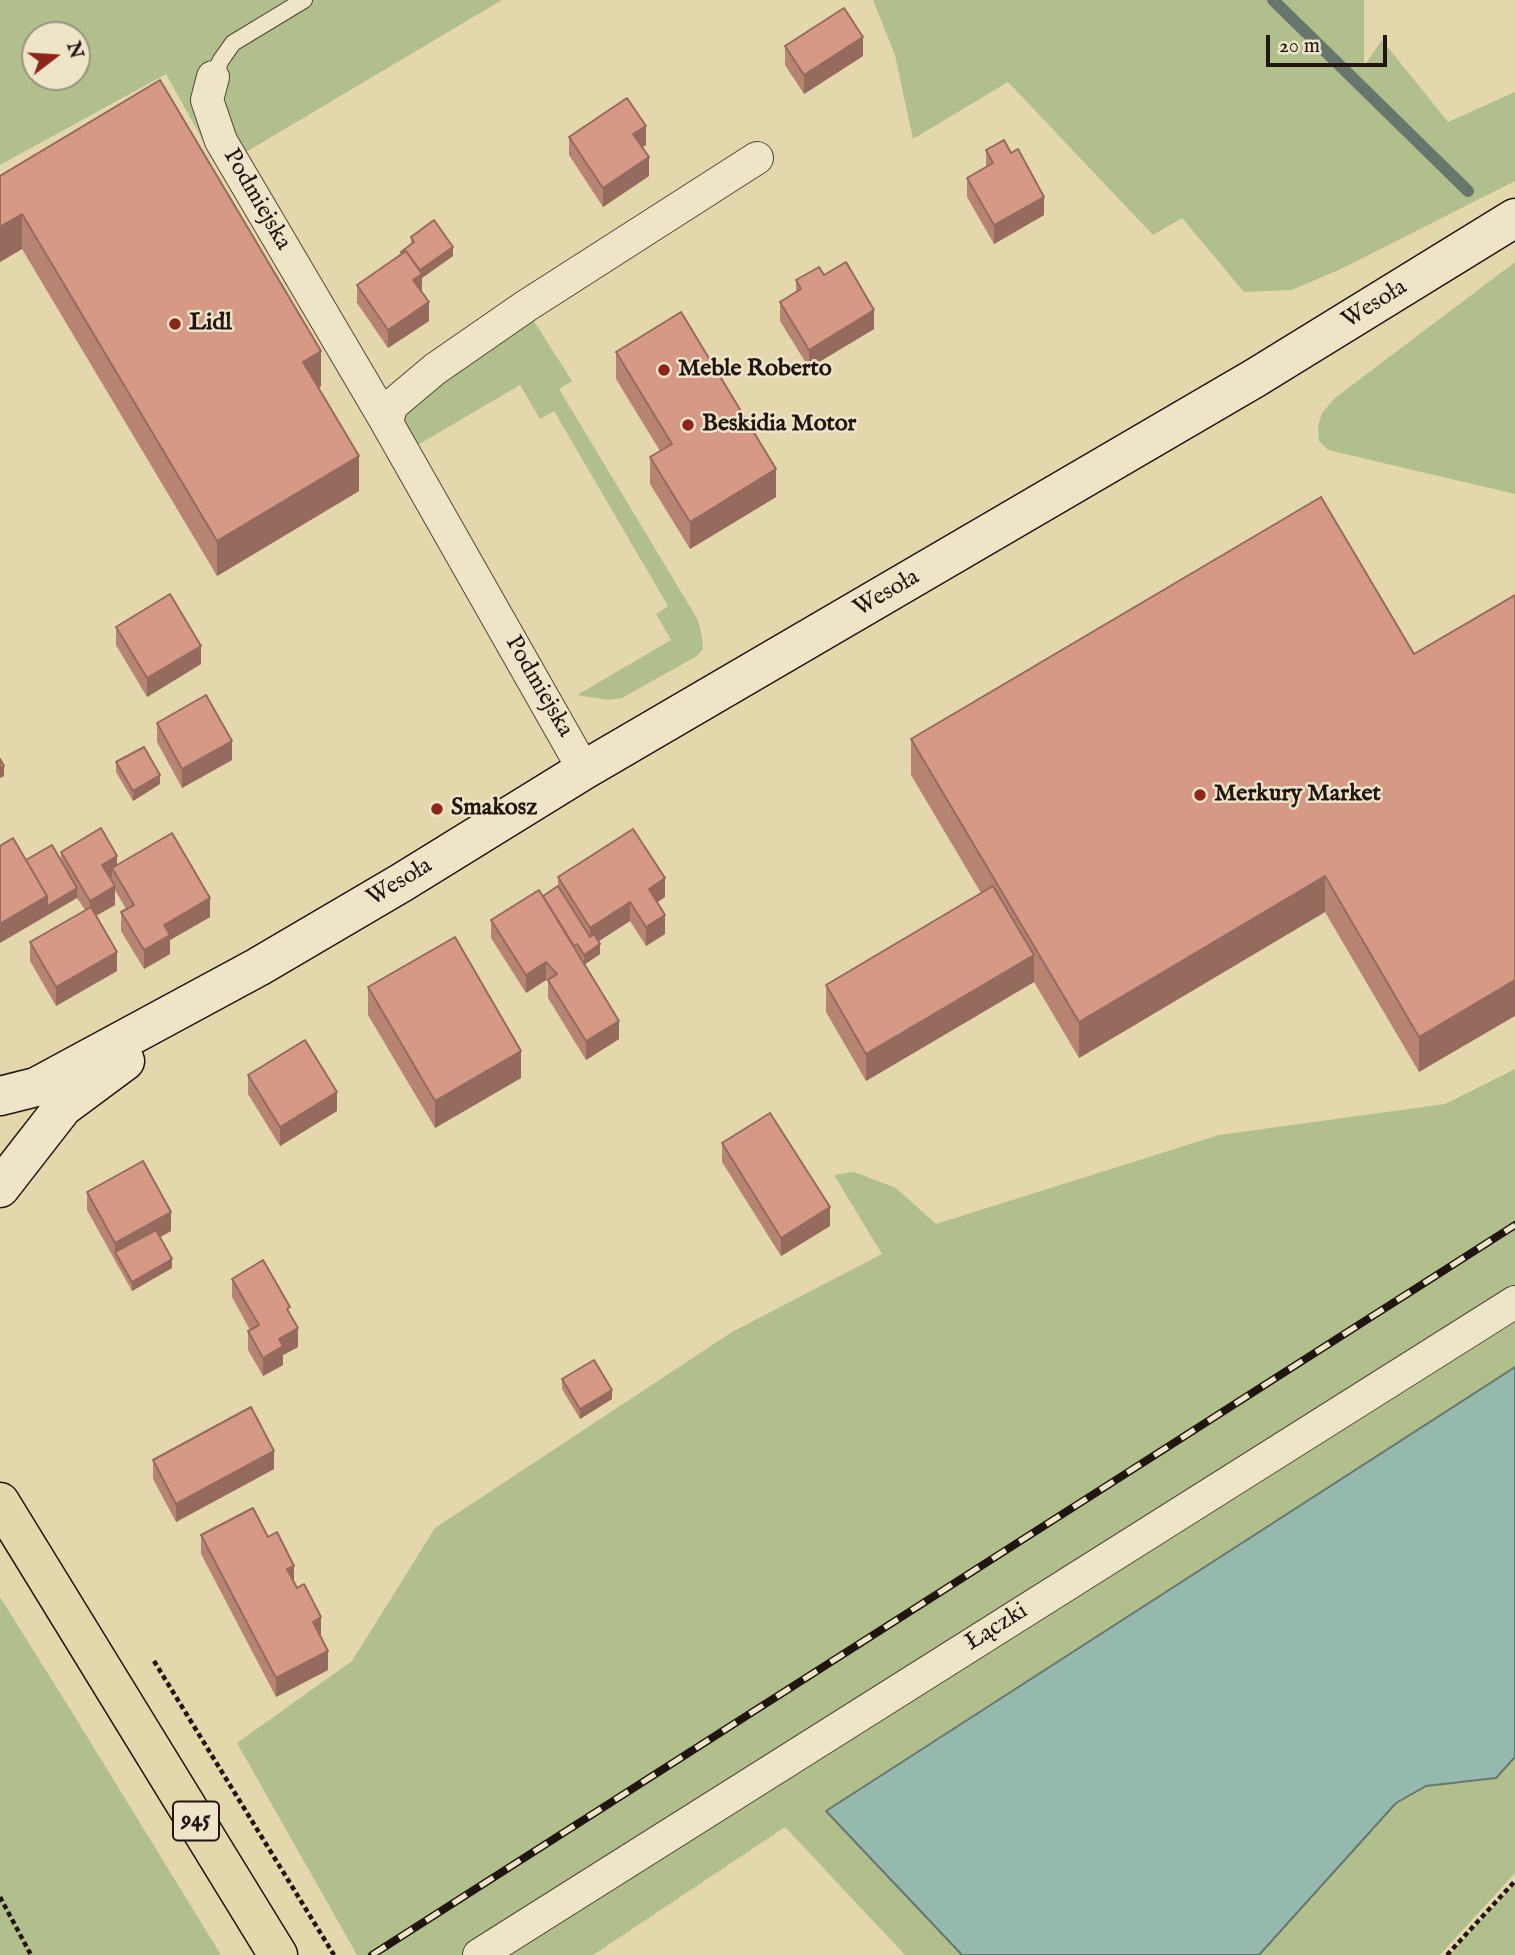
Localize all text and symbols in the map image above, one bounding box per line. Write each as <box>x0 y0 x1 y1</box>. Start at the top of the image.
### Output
north arrow <box>21 21 91 91</box>
scale bar <box>1270 21 1391 65</box>
text: 20 m <box>1279 33 1320 60</box>
text: N <box>60 39 88 62</box>
street label: Podmiejska <box>215 144 297 256</box>
street label: Wesoła <box>1337 274 1413 336</box>
place label: Lidl <box>189 310 232 338</box>
marker: Lidl <box>167 316 183 332</box>
place label: Meble Roberto <box>678 356 832 384</box>
marker: Meble Roberto <box>656 362 672 378</box>
place label: Beskidia Motor <box>702 411 856 439</box>
marker: Beskidia Motor <box>680 417 696 433</box>
street label: Wesoła <box>849 564 925 624</box>
street label: Podmiejska <box>497 631 579 743</box>
place label: Merkury Market <box>1214 781 1381 809</box>
marker: Merkury Market <box>1192 787 1208 803</box>
place label: Smakosz <box>451 795 537 823</box>
marker: Smakosz <box>429 801 445 817</box>
street label: Wesoła <box>362 852 438 914</box>
street label: Łączki <box>960 1598 1034 1658</box>
road number: 945 <box>173 1802 219 1840</box>

